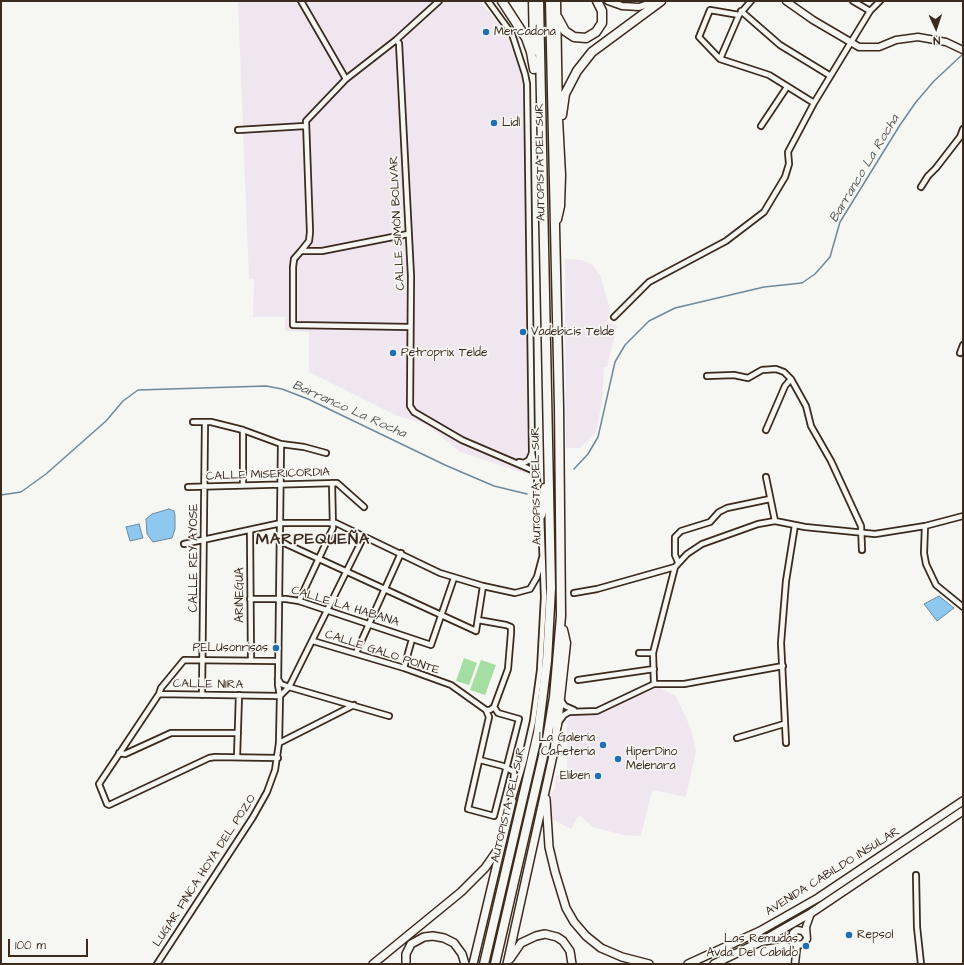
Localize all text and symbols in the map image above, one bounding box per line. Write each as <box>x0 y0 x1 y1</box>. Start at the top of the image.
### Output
north arrow <box>916 8 956 48</box>
place label: Mercadona <box>494 25 556 39</box>
marker: Mercadona <box>481 27 491 37</box>
text: N <box>933 33 940 48</box>
street label: AUTOPISTA DEL SUR <box>533 103 549 221</box>
water label: Barranco La Rocha <box>827 112 903 226</box>
place label: Lidl <box>502 116 520 130</box>
marker: Lidl <box>489 118 499 128</box>
street label: CALLE SIMÓN BOLIVAR <box>387 155 409 291</box>
place label: Vadebicis Telde <box>531 325 615 339</box>
marker: Vadebicis Telde <box>518 327 528 337</box>
place label: Petroprix Telde <box>401 346 487 360</box>
marker: Petroprix Telde <box>388 348 398 358</box>
water label: Barranco La Rocha <box>290 378 408 442</box>
street label: AUTOPISTA DEL SUR <box>529 427 545 545</box>
street label: CALLE MISERICORDIA <box>206 466 330 484</box>
street label: CALLE REY AYOSE <box>187 504 201 612</box>
district label: MARPEQUEÑA <box>256 531 370 551</box>
street label: ARINEGUA <box>233 567 247 623</box>
street label: CALLE LA HABANA <box>289 584 401 630</box>
street label: CALLE GALO PONTE <box>323 628 441 678</box>
place label: PELUsonrisas <box>193 641 268 655</box>
marker: PELUsonrisas <box>271 643 281 653</box>
street label: CALLE NIRA <box>173 677 243 693</box>
place label: La Galería Cafetería <box>538 731 595 759</box>
marker: La Galería Cafetería <box>598 740 608 750</box>
place label: HiperDino Melenara <box>626 745 677 773</box>
street label: AUTOPISTA DEL SUR <box>489 746 529 864</box>
marker: HiperDino Melenara <box>613 754 623 764</box>
place label: Eliben <box>560 769 590 783</box>
marker: Eliben <box>593 771 603 781</box>
street label: LUGAR FINCA HOYA DEL POZO <box>150 792 260 950</box>
street label: AVENIDA CABILDO INSULAR <box>763 825 903 919</box>
place label: Repsol <box>857 928 893 942</box>
marker: Repsol <box>844 930 854 940</box>
scale bar <box>10 931 90 957</box>
place label: Las Remudas Avda. Del Cabildo <box>706 932 798 960</box>
text: 100 m <box>15 937 46 954</box>
marker: Las Remudas Avda. Del Cabildo <box>801 941 811 951</box>

